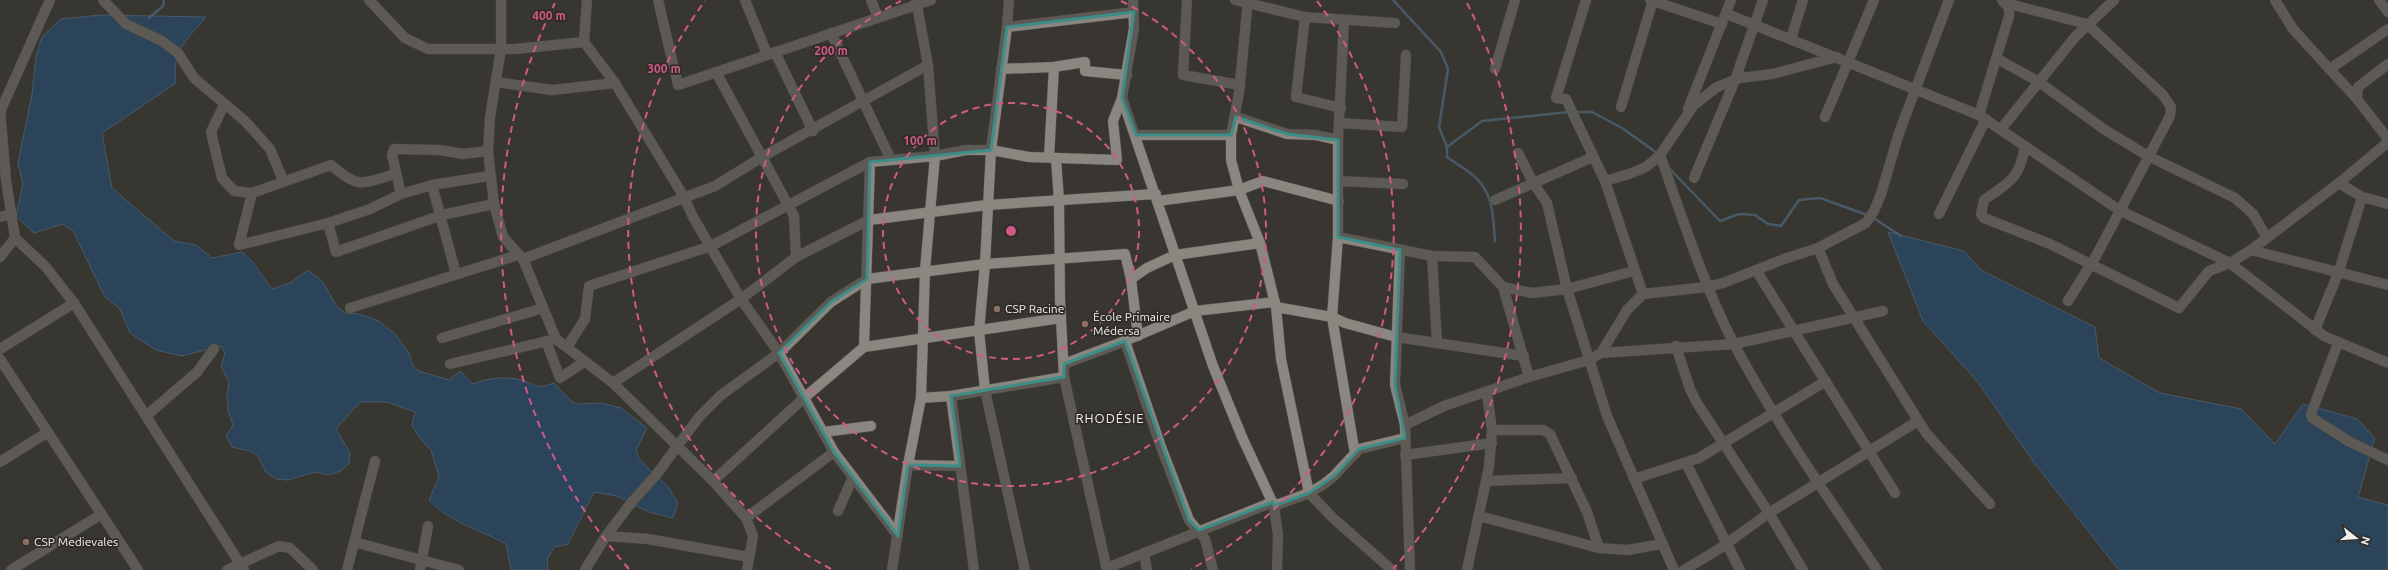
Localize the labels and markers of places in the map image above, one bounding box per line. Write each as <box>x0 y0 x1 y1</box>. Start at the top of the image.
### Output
centre of rings <box>1004 224 1018 238</box>
place label: CSP Racine <box>1005 302 1064 315</box>
marker: CSP Racine <box>992 304 1002 314</box>
place label: École Primaire Médersa <box>1093 310 1170 337</box>
marker: École Primaire Médersa <box>1080 319 1090 329</box>
place label: CSP Medievales <box>34 535 118 548</box>
marker: CSP Medievales <box>21 537 31 547</box>

